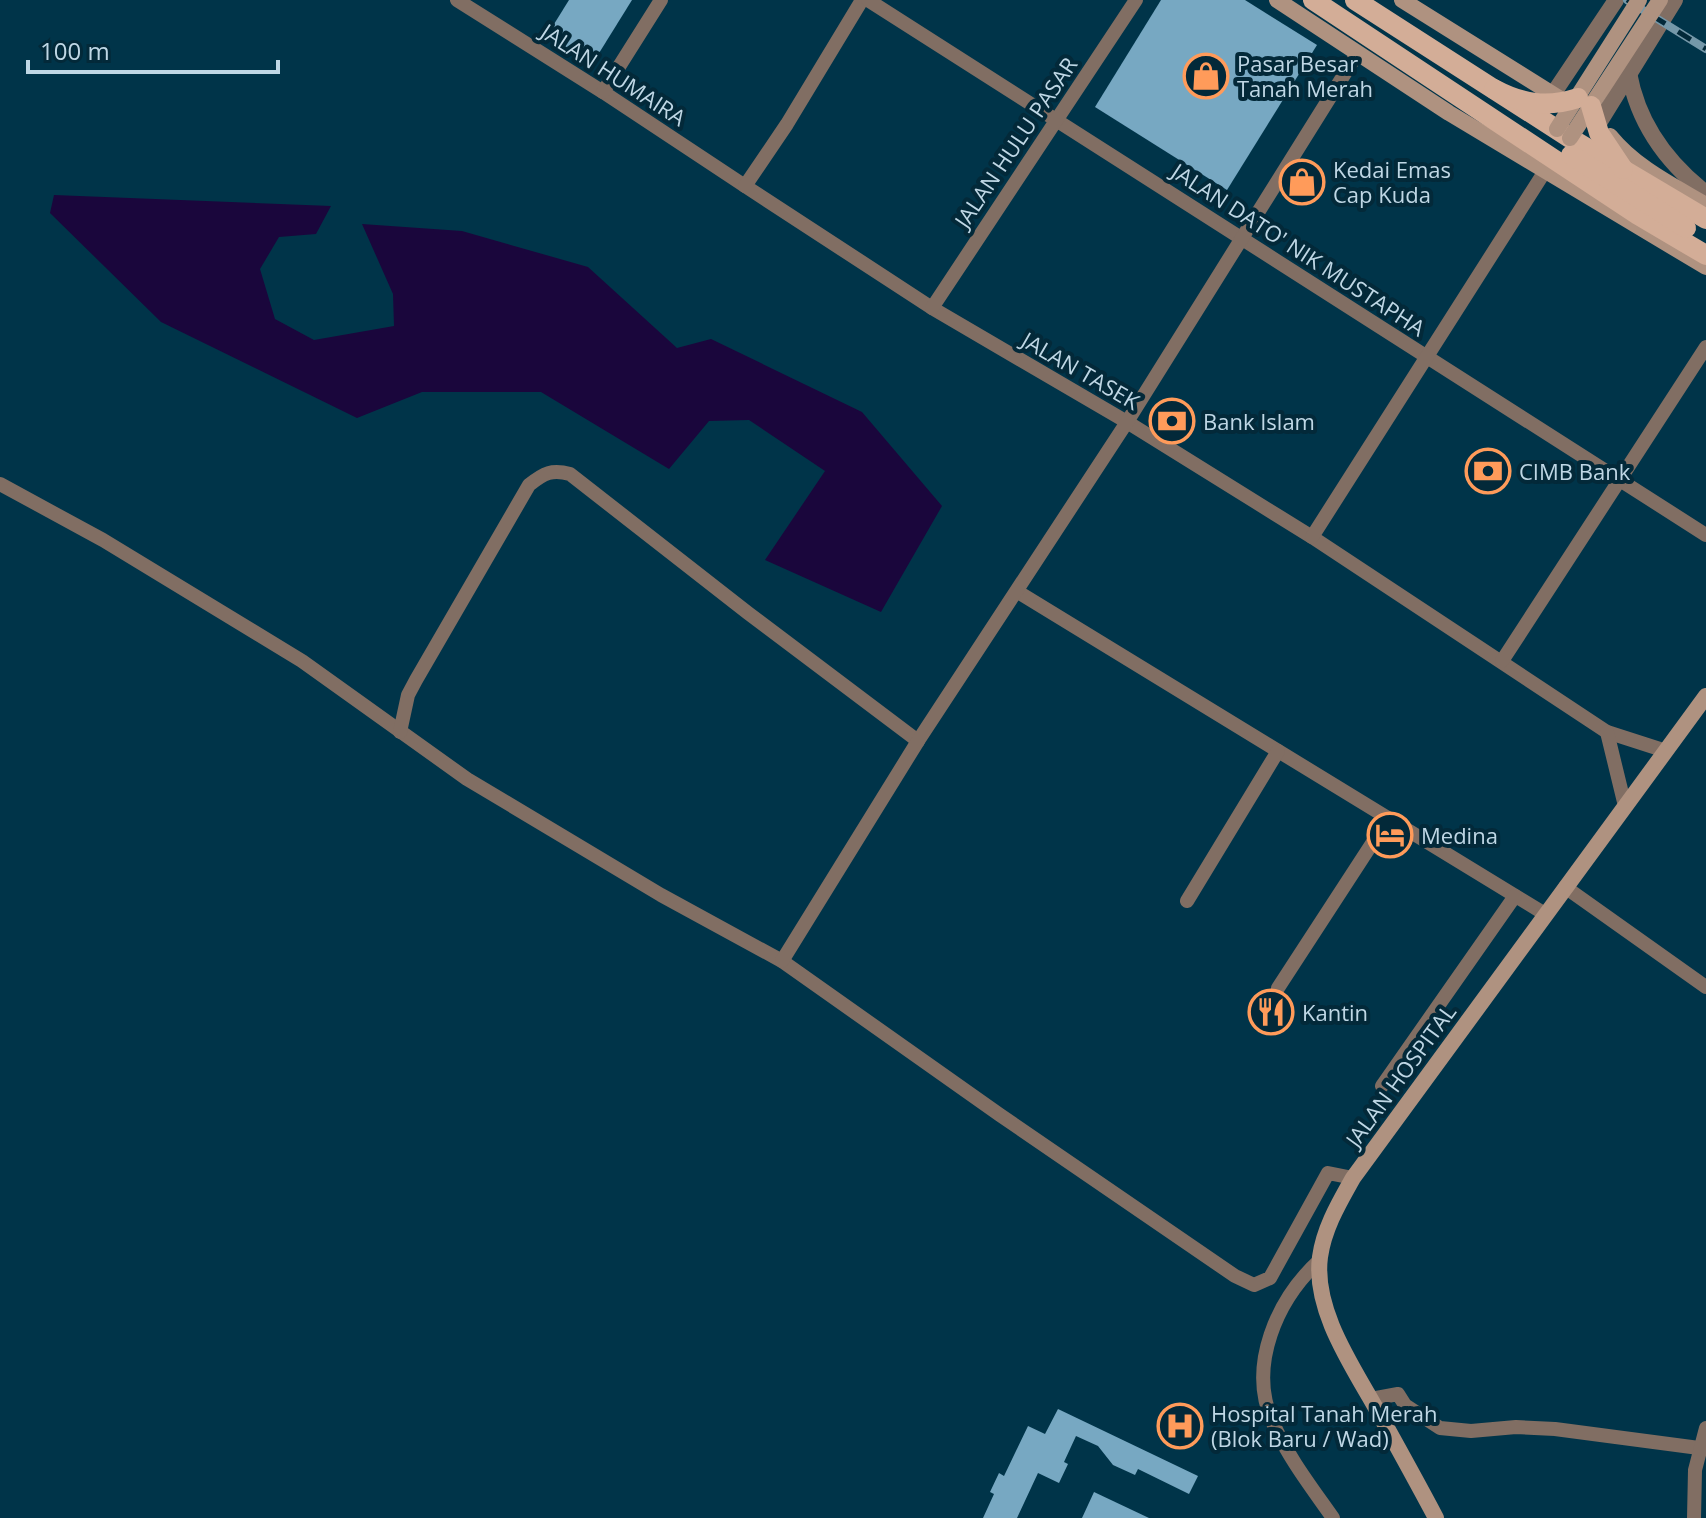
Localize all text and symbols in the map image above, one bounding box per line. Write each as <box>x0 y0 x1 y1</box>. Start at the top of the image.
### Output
street label: JALAN HUMAIRA <box>534 15 692 132</box>
scale bar <box>28 24 278 74</box>
text: 100 m <box>40 34 110 67</box>
place label: Pasar Besar Tanah Merah <box>1237 48 1373 103</box>
street label: JALAN HULU PASAR <box>946 50 1084 235</box>
shop icon: Pasar Besar Tanah Merah <box>1182 52 1230 100</box>
place label: Kedai Emas Cap Kuda <box>1333 154 1451 209</box>
street label: JALAN DATO' NIK MUSTAPHA <box>1165 155 1431 342</box>
shop icon: Kedai Emas Cap Kuda <box>1278 158 1326 206</box>
street label: JALAN TASEK <box>1015 323 1146 416</box>
bank icon: Bank Islam <box>1148 397 1196 445</box>
place label: Bank Islam <box>1203 406 1315 436</box>
bank icon: CIMB Bank <box>1464 447 1512 495</box>
place label: CIMB Bank <box>1519 456 1631 486</box>
hotel icon: Medina <box>1366 811 1414 859</box>
place label: Medina <box>1421 820 1498 850</box>
restaurant icon: Kantin <box>1247 988 1295 1036</box>
place label: Kantin <box>1302 997 1368 1027</box>
street label: JALAN HOSPITAL <box>1337 998 1462 1154</box>
place label: Hospital Tanah Merah (Blok Baru / Wad) <box>1211 1398 1437 1453</box>
hospital icon: Hospital Tanah Merah (Blok Baru / Wad) <box>1156 1402 1204 1450</box>

